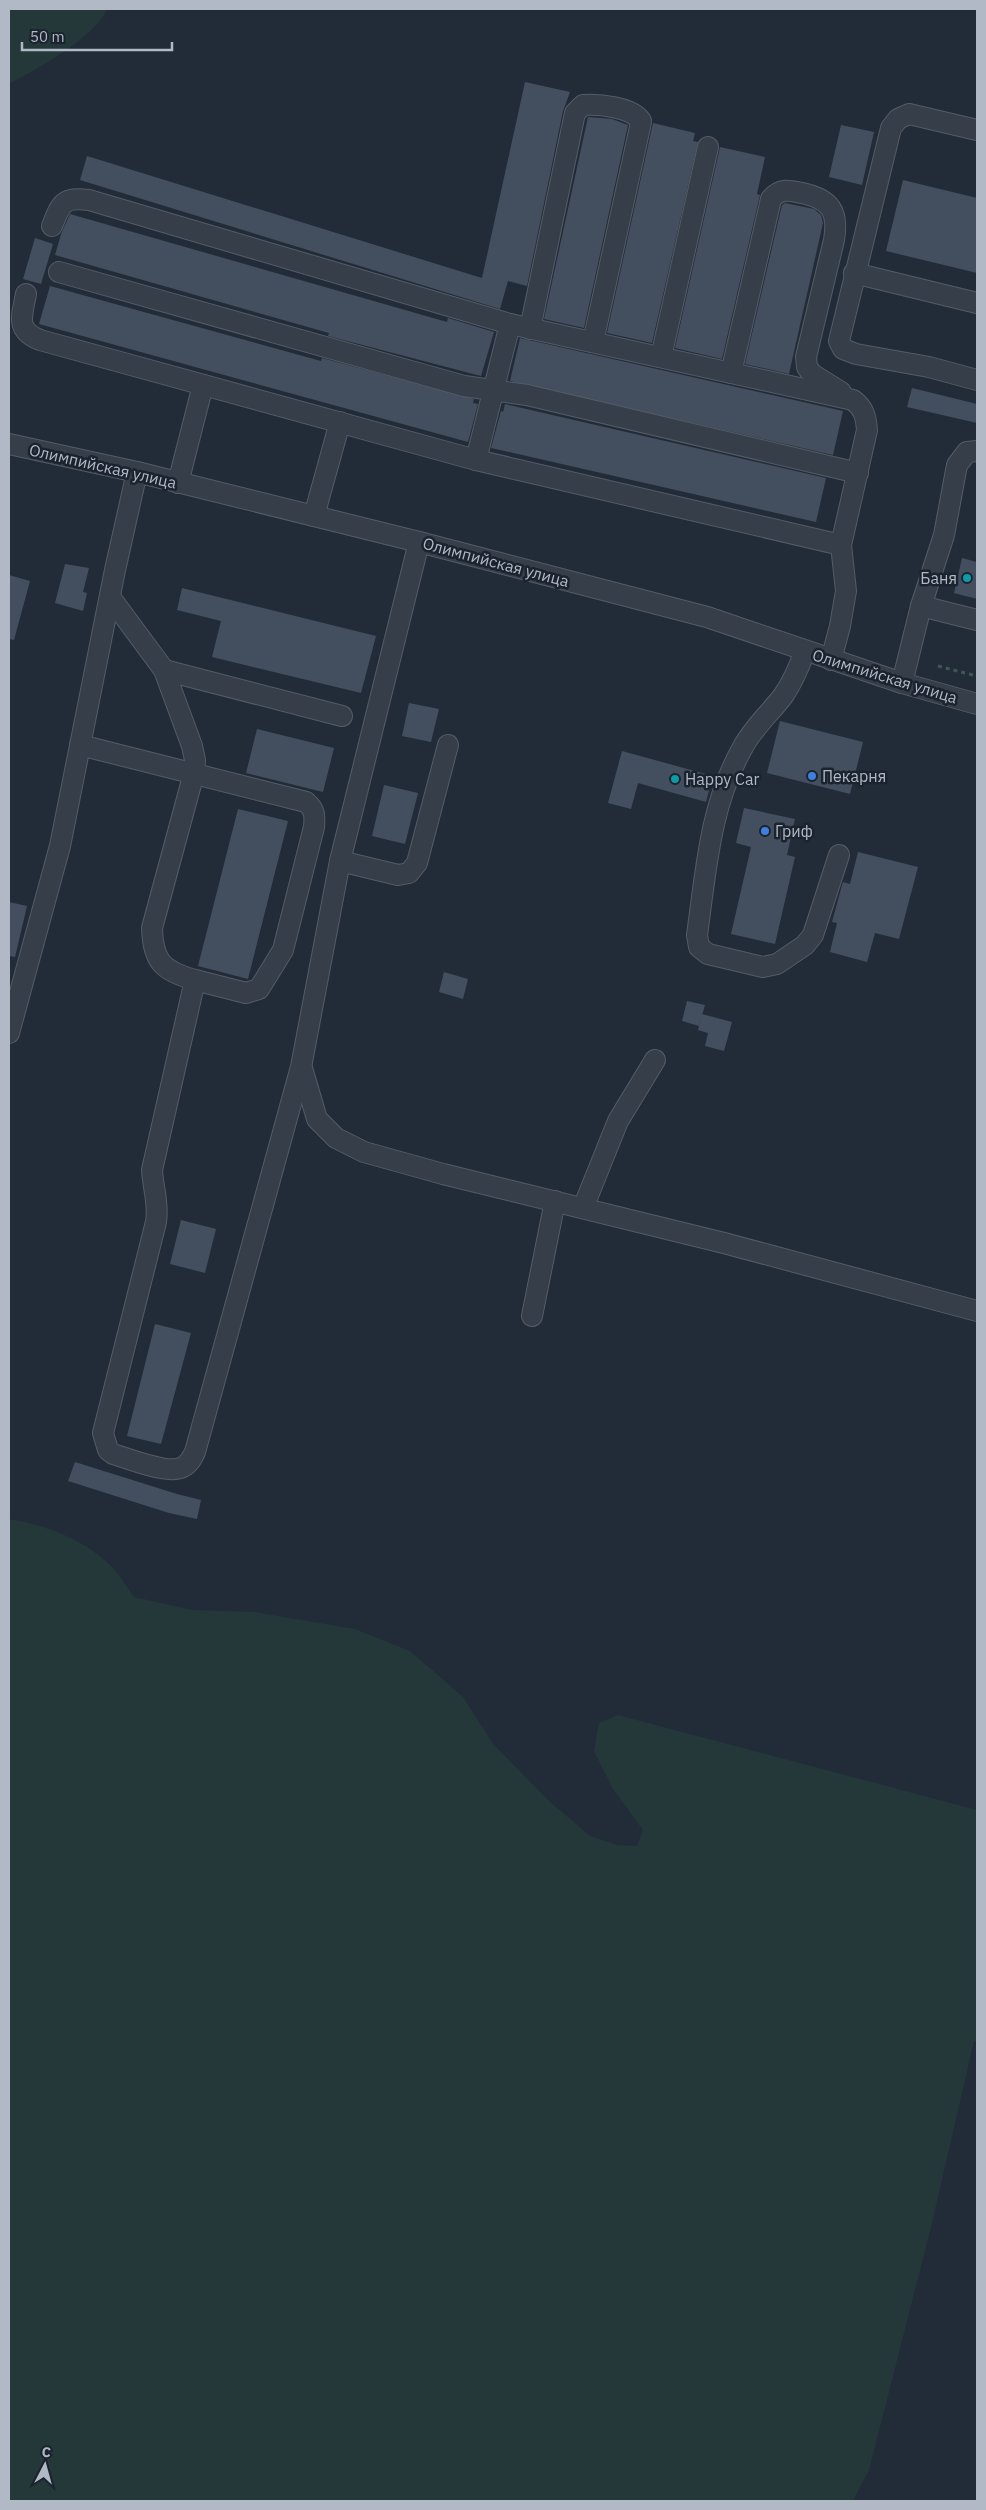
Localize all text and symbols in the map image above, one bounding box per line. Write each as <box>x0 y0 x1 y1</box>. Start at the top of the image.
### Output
scale bar <box>22 20 172 52</box>
text: 50 m <box>30 27 65 46</box>
street label: Олимпийская улица <box>27 439 179 493</box>
street label: Олимпийская улица <box>421 533 572 591</box>
place label: Баня <box>920 568 957 588</box>
marker: Баня <box>961 572 973 584</box>
street label: Олимпийская улица <box>810 644 960 708</box>
place label: Пекарня <box>822 766 886 786</box>
place label: Happy Car <box>685 769 760 789</box>
marker: Пекарня <box>806 770 818 782</box>
marker: Happy Car <box>669 773 681 785</box>
place label: Гриф <box>775 821 813 841</box>
marker: Гриф <box>759 825 771 837</box>
north arrow <box>20 2440 70 2490</box>
text: С <box>41 2443 52 2461</box>

